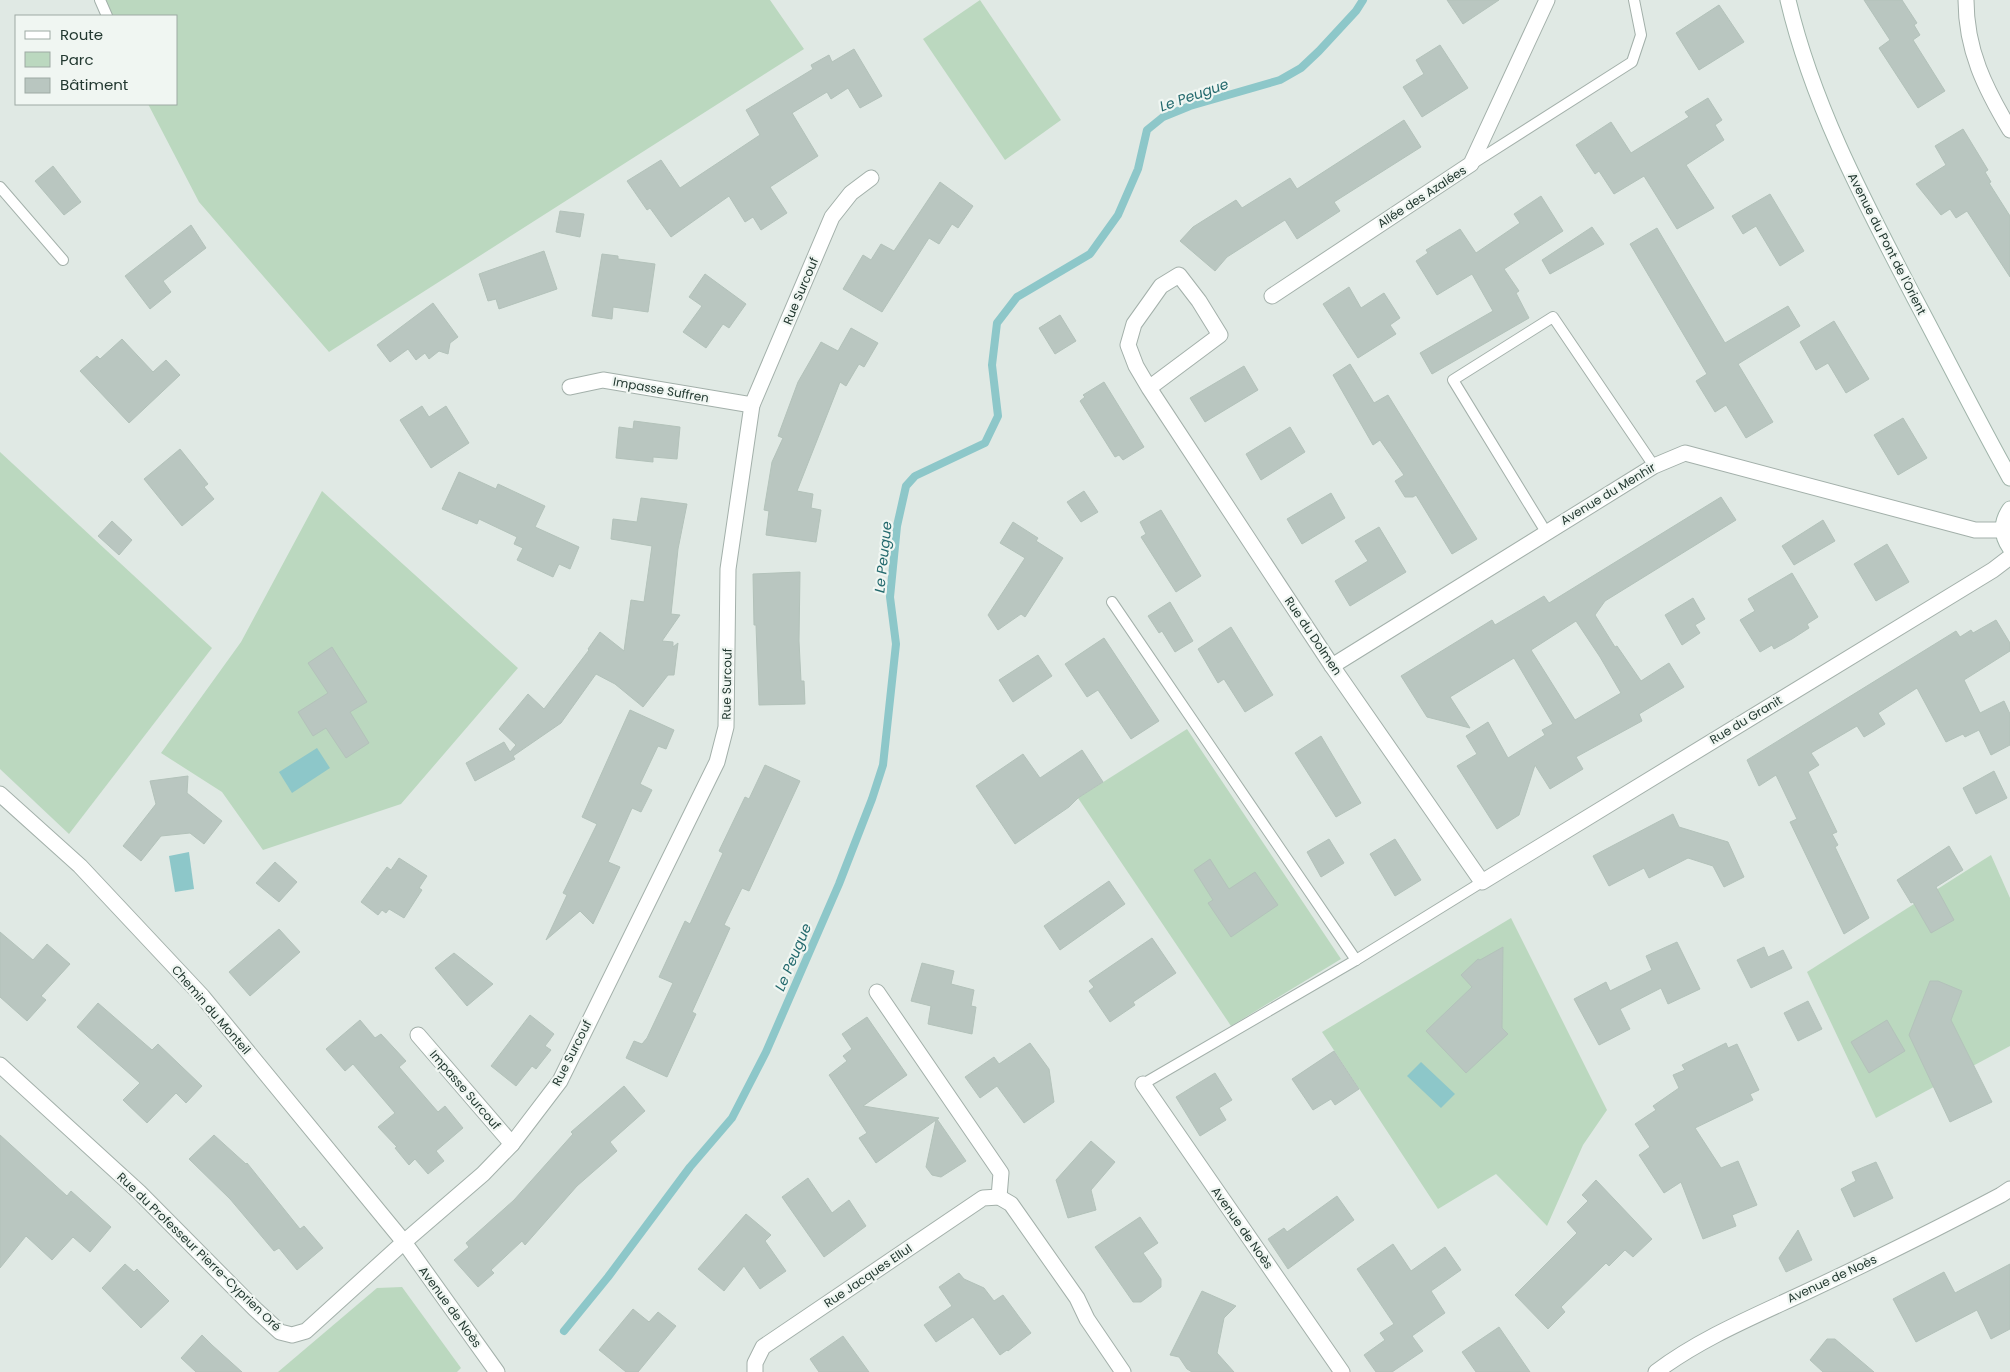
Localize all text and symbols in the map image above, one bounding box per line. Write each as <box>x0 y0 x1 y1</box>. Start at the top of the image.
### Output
legend <box>15 15 178 105</box>
text: Route <box>60 24 103 45</box>
text: Parc <box>60 49 94 70</box>
text: Bâtiment <box>60 74 128 95</box>
water label: Le Peugue <box>1157 74 1231 116</box>
street label: Allée des Azalées <box>1374 161 1469 232</box>
street label: Avenue du Pont de l'Orient <box>1844 170 1931 318</box>
street label: Rue Surcouf <box>779 255 822 327</box>
street label: Impasse Suffren <box>612 373 710 406</box>
street label: Avenue du Menhir <box>1557 458 1659 529</box>
water label: Le Peugue <box>869 520 897 594</box>
street label: Rue du Dolmen <box>1281 593 1346 678</box>
street label: Rue Surcouf <box>717 648 736 720</box>
street label: Rue du Granit <box>1706 691 1785 748</box>
water label: Le Peugue <box>770 920 816 994</box>
street label: Chemin du Monteil <box>168 961 255 1058</box>
street label: Rue Surcouf <box>548 1017 595 1088</box>
street label: Impasse Surcouf <box>426 1046 505 1133</box>
street label: Rue du Professeur Pierre-Cyprien Oré <box>114 1168 285 1335</box>
street label: Avenue de Noès <box>1208 1183 1277 1272</box>
street label: Rue Jacques Ellul <box>820 1240 915 1311</box>
street label: Avenue de Noès <box>1784 1250 1879 1307</box>
street label: Avenue de Noès <box>415 1263 486 1351</box>

